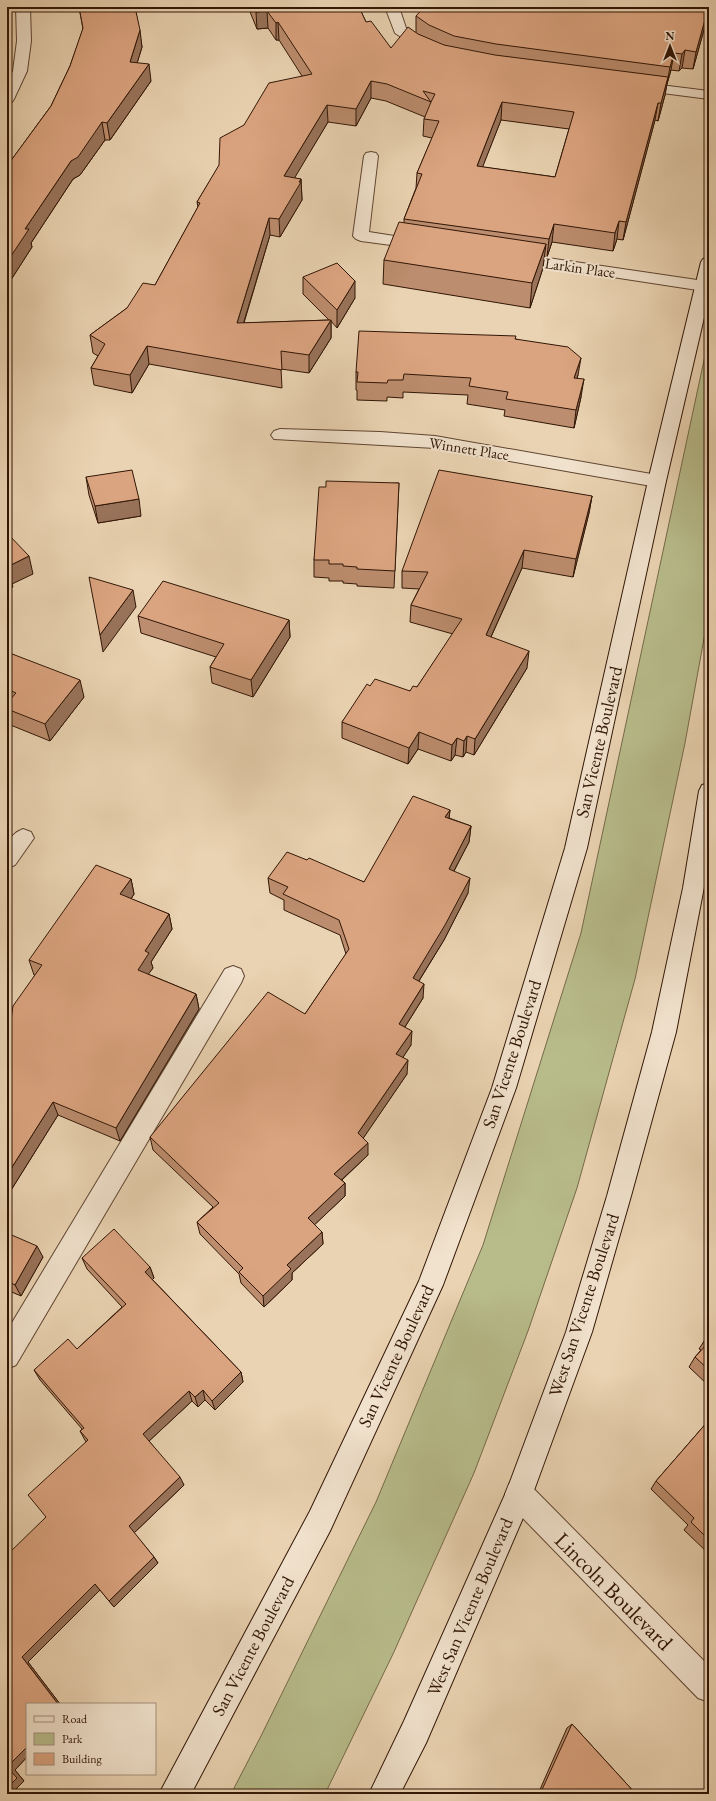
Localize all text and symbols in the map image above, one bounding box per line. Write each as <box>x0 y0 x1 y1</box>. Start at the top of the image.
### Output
north arrow <box>650 26 690 66</box>
text: N <box>666 29 675 43</box>
street label: Larkin Place <box>544 253 617 282</box>
street label: Winnett Place <box>428 433 511 464</box>
street label: San Vicente Boulevard <box>570 663 627 820</box>
street label: San Vicente Boulevard <box>477 976 547 1131</box>
street label: West San Vicente Boulevard <box>543 1209 624 1399</box>
street label: San Vicente Boulevard <box>352 1280 439 1431</box>
street label: West San Vicente Boulevard <box>422 1513 518 1699</box>
street label: Lincoln Boulevard <box>548 1526 680 1657</box>
street label: San Vicente Boulevard <box>206 1571 299 1719</box>
legend <box>26 1703 156 1775</box>
text: Road <box>62 1711 88 1727</box>
text: Park <box>62 1731 83 1747</box>
text: Building <box>62 1751 103 1767</box>

